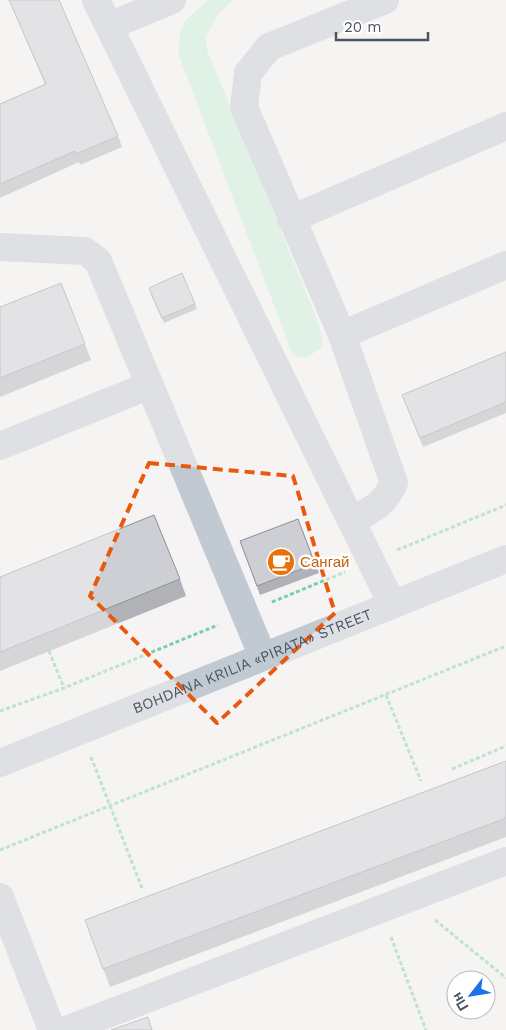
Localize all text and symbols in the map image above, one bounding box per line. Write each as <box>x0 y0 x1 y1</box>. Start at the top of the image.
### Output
scale bar <box>336 10 428 42</box>
text: 20 m <box>344 18 382 36</box>
cafe icon: Сангай <box>266 547 296 577</box>
place label: Сангай <box>300 553 350 571</box>
street label: BOHDANA KRILIA «PIRATA» STREET <box>130 605 374 718</box>
north arrow <box>446 970 496 1020</box>
text: Пн <box>448 990 471 1014</box>

